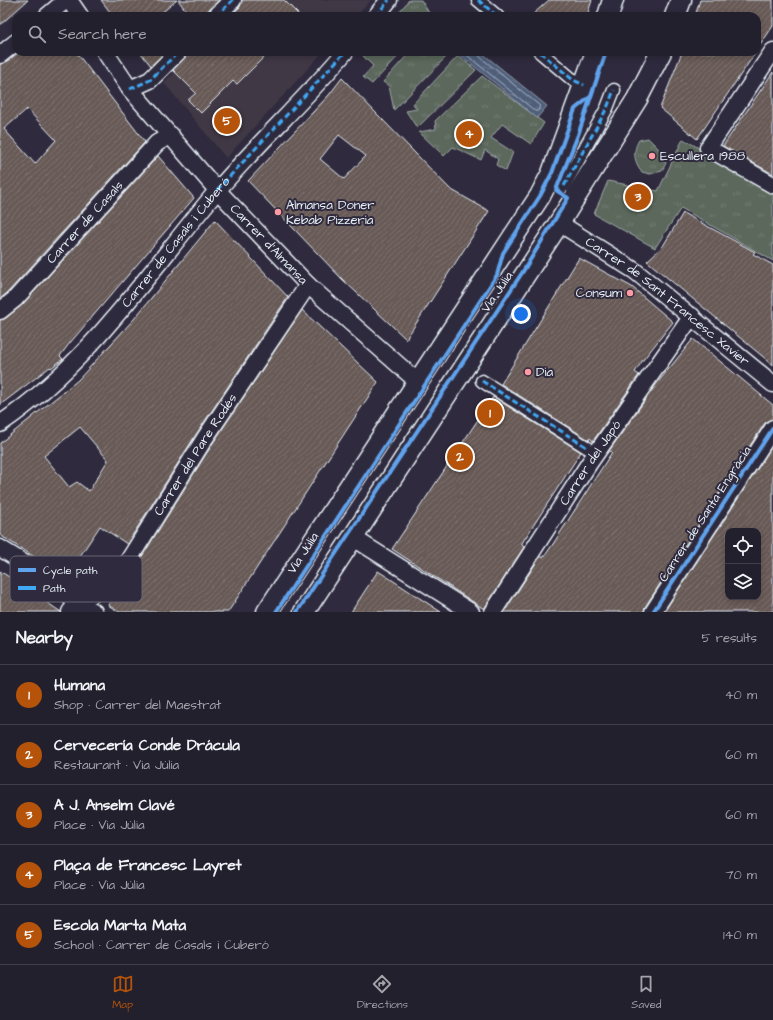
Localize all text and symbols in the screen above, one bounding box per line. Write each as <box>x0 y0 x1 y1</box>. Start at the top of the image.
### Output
search box <box>12 12 761 56</box>
icon: search <box>26 23 48 45</box>
text: Search here <box>58 24 147 45</box>
pin: 5 <box>214 106 240 136</box>
pin: 4 <box>456 119 482 149</box>
place label: Escullera 1988 <box>660 147 746 165</box>
marker: Escullera 1988 <box>647 151 657 161</box>
street label: Carrer de Casals i Cuberó <box>118 172 235 311</box>
street label: Carrer de Casals <box>42 177 128 268</box>
pin: 3 <box>625 182 651 212</box>
place label: Almansa Doner Kebab Pizzeria <box>286 196 374 229</box>
street label: Carrer d'Almansa <box>226 200 312 289</box>
marker: Almansa Doner Kebab Pizzeria <box>273 207 283 217</box>
street label: Carrer de Sant Francesc Xavier <box>582 233 753 370</box>
street label: Via Júlia <box>477 268 518 316</box>
place label: Consum <box>576 284 623 302</box>
marker: Consum <box>625 288 635 298</box>
your location <box>511 304 531 324</box>
place label: Dia <box>536 363 553 381</box>
marker: Dia <box>523 367 533 377</box>
street label: Carrer del Pare Rodés <box>149 390 242 519</box>
pin: 1 <box>477 398 503 428</box>
street label: Carrer del Japó <box>555 416 626 509</box>
pin: 2 <box>447 442 473 472</box>
street label: Carrer de Santa Engràcia <box>654 442 757 586</box>
street label: Via Júlia <box>283 528 323 577</box>
map controls <box>725 528 761 600</box>
button: locate <box>725 528 761 564</box>
legend <box>10 556 142 602</box>
text: Cycle path <box>43 563 98 579</box>
button: layers <box>725 564 761 600</box>
text: Path <box>43 581 66 596</box>
text: Nearby <box>16 626 73 650</box>
text: 5 results <box>701 629 757 647</box>
text: Humana <box>54 675 105 696</box>
text: 1 <box>28 686 30 704</box>
text: 40 m <box>725 686 757 704</box>
text: Shop · Carrer del Maestrat <box>54 696 221 714</box>
text: Cervecería Conde Drácula <box>54 735 240 756</box>
text: 2 <box>25 746 33 764</box>
text: 60 m <box>725 746 757 764</box>
text: Restaurant · Via Júlia <box>54 756 179 774</box>
text: A J. Anselm Clavé <box>54 795 175 816</box>
text: 3 <box>26 806 32 824</box>
text: 60 m <box>725 806 757 824</box>
text: Place · Via Júlia <box>54 816 145 834</box>
text: Plaça de Francesc Layret <box>54 855 242 876</box>
text: 4 <box>25 866 33 884</box>
text: 70 m <box>725 866 757 884</box>
text: Place · Via Júlia <box>54 876 145 894</box>
text: Escola Marta Mata <box>54 915 186 936</box>
text: 5 <box>24 926 34 944</box>
text: 140 m <box>723 926 757 944</box>
text: School · Carrer de Casals i Cuberó <box>54 936 269 954</box>
tab: Map <box>112 973 134 1012</box>
tab: Directions <box>357 973 408 1012</box>
tab: Saved <box>631 973 661 1012</box>

